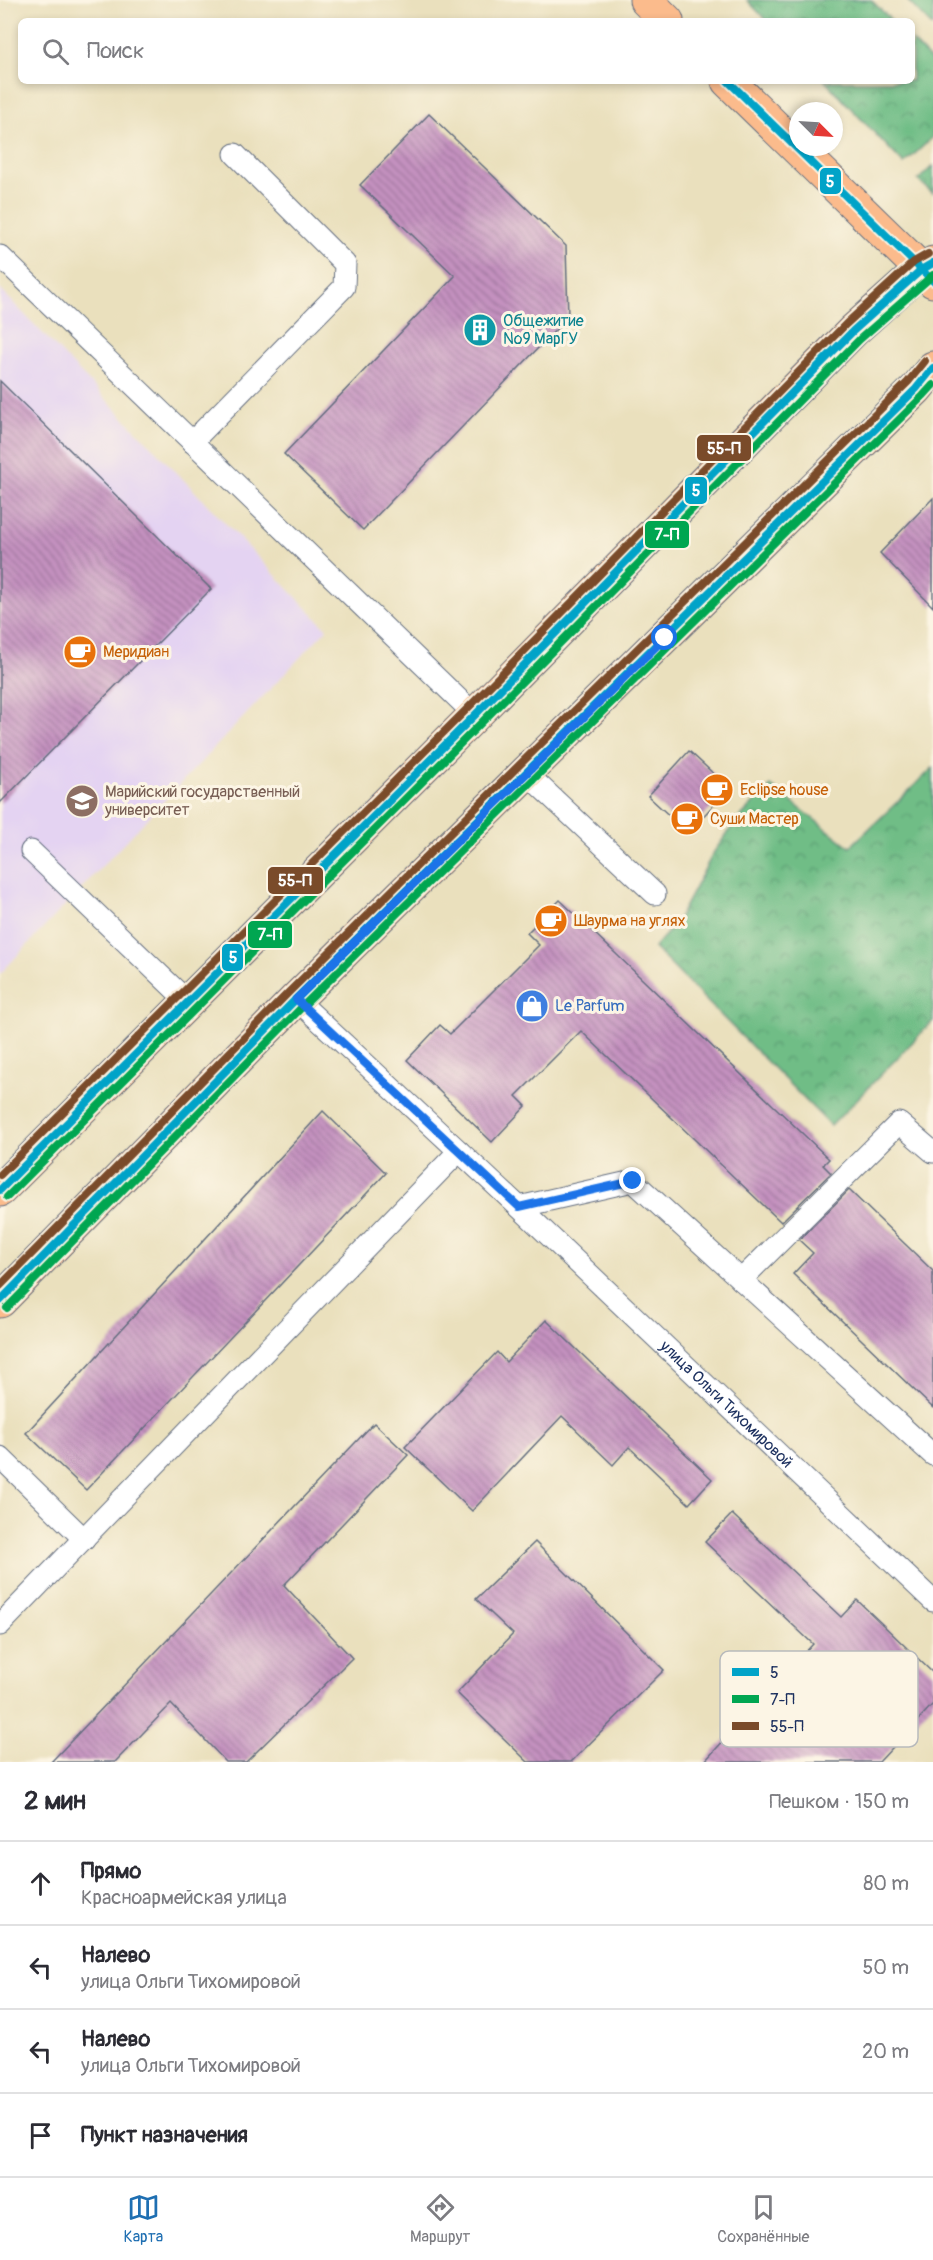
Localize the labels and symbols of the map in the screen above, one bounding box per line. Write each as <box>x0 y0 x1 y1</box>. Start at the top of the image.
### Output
north arrow <box>789 102 843 156</box>
line badge: 5 <box>819 167 842 195</box>
text: 5 <box>826 172 835 192</box>
place label: Общежитие №9 МарГУ <box>503 311 584 349</box>
building icon: Общежитие №9 МарГУ <box>462 312 498 348</box>
line badge: 55-П <box>696 434 752 462</box>
text: 55-П <box>707 439 741 459</box>
line badge: 5 <box>684 476 708 505</box>
text: 5 <box>692 481 701 501</box>
line badge: 7-П <box>644 520 690 549</box>
text: 7-П <box>655 525 680 545</box>
route start <box>651 624 677 650</box>
cafe icon: Меридиан <box>62 634 98 670</box>
place label: Меридиан <box>103 642 169 662</box>
cafe icon: Eclipse house <box>699 772 735 808</box>
place label: Eclipse house <box>740 780 828 800</box>
place label: Марийский государственный университет <box>104 782 300 820</box>
school or university icon: Марийский государственный университет <box>64 783 100 819</box>
cafe icon: Суши Мастер <box>669 801 705 837</box>
place label: Суши Мастер <box>710 809 799 829</box>
line badge: 55-П <box>267 866 324 895</box>
text: 55-П <box>278 871 312 891</box>
cafe icon: Шаурма на углях <box>533 903 569 939</box>
place label: Шаурма на углях <box>574 911 686 931</box>
line badge: 7-П <box>247 920 293 949</box>
text: 7-П <box>258 925 283 945</box>
line badge: 5 <box>221 943 244 972</box>
text: 5 <box>229 948 238 968</box>
shop icon: Le Parfum <box>514 988 550 1024</box>
place label: Le Parfum <box>555 996 624 1016</box>
route end <box>619 1167 645 1193</box>
street label: улица Ольги Тихомировой <box>655 1336 797 1472</box>
legend <box>720 1651 918 1747</box>
text: 5 <box>770 1663 779 1683</box>
text: 7-П <box>770 1690 795 1710</box>
text: 55-П <box>770 1717 804 1737</box>

